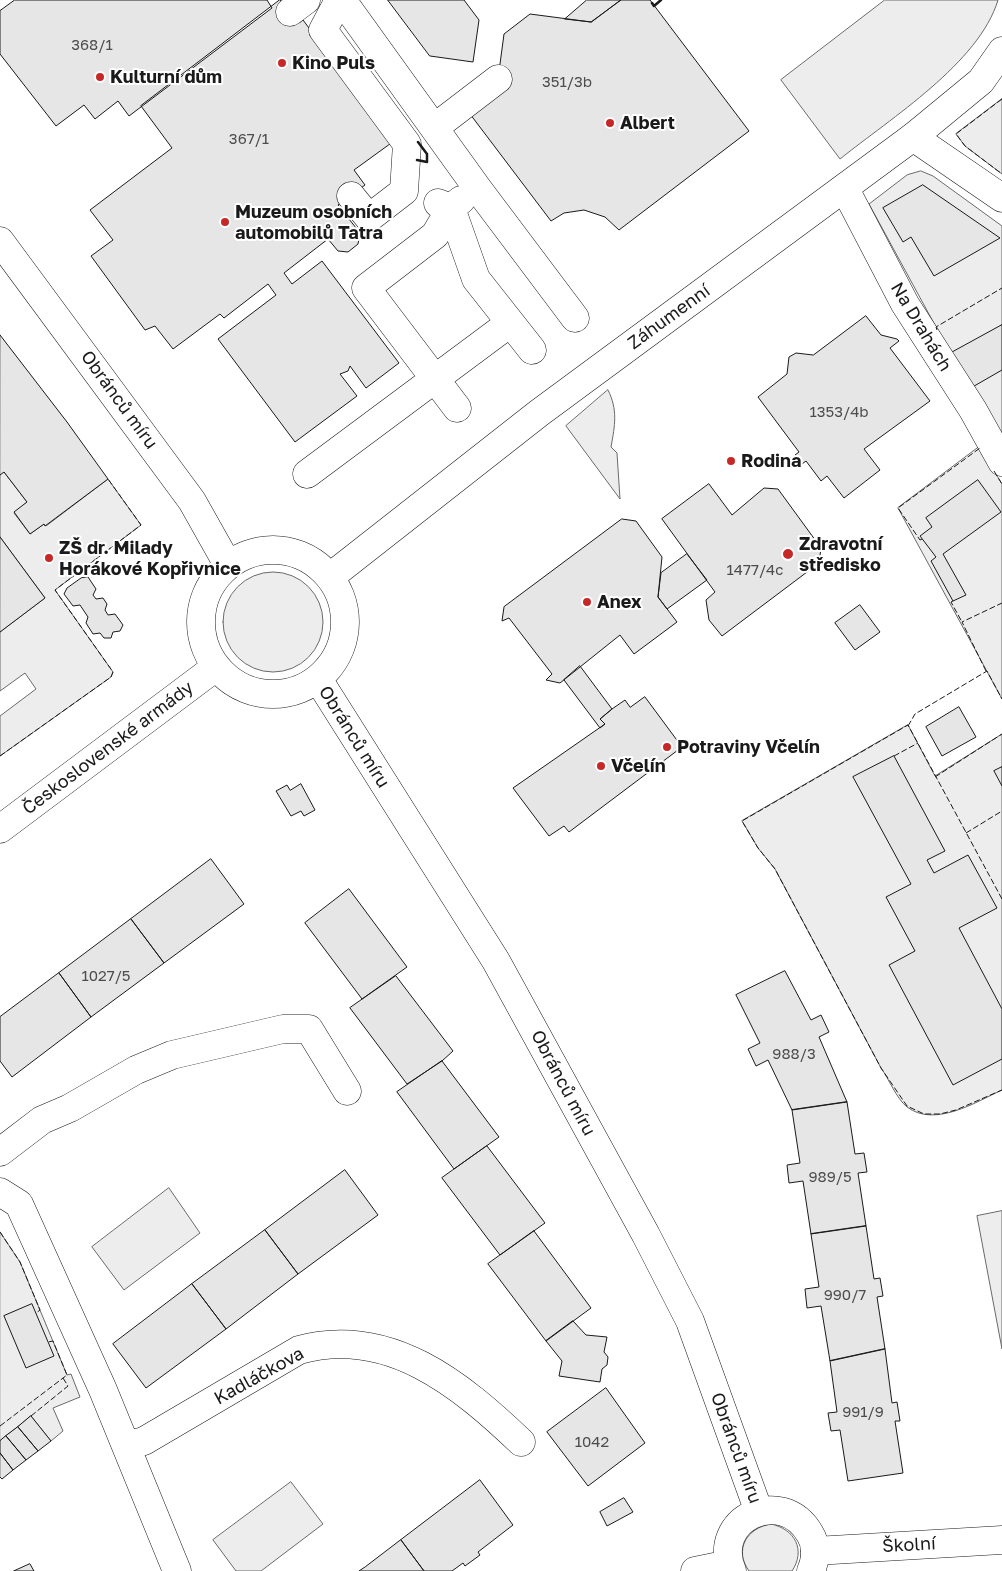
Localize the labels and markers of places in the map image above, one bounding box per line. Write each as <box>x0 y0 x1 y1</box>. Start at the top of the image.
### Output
place label: Kino Puls <box>292 52 375 74</box>
marker: Kino Puls <box>276 57 288 69</box>
place label: Kulturní dům <box>110 66 222 88</box>
marker: Kulturní dům <box>94 71 106 83</box>
place label: Albert <box>620 112 675 134</box>
marker: Albert <box>604 117 616 129</box>
place label: Muzeum osobních automobilů Tatra <box>235 201 392 243</box>
marker: Muzeum osobních automobilů Tatra <box>219 216 231 228</box>
place label: Rodina <box>741 450 801 472</box>
marker: Rodina <box>725 455 737 467</box>
place label: Zdravotní středisko <box>799 533 882 576</box>
place label: ZŠ dr. Milady Horákové Kopřivnice <box>59 537 241 580</box>
marker: Zdravotní středisko <box>781 547 795 561</box>
marker: ZŠ dr. Milady Horákové Kopřivnice <box>43 552 55 564</box>
place label: Anex <box>597 591 641 613</box>
marker: Anex <box>581 596 593 608</box>
place label: Potraviny Včelín <box>677 736 820 758</box>
marker: Potraviny Včelín <box>661 741 673 753</box>
place label: Včelín <box>611 755 666 777</box>
marker: Včelín <box>595 760 607 772</box>

